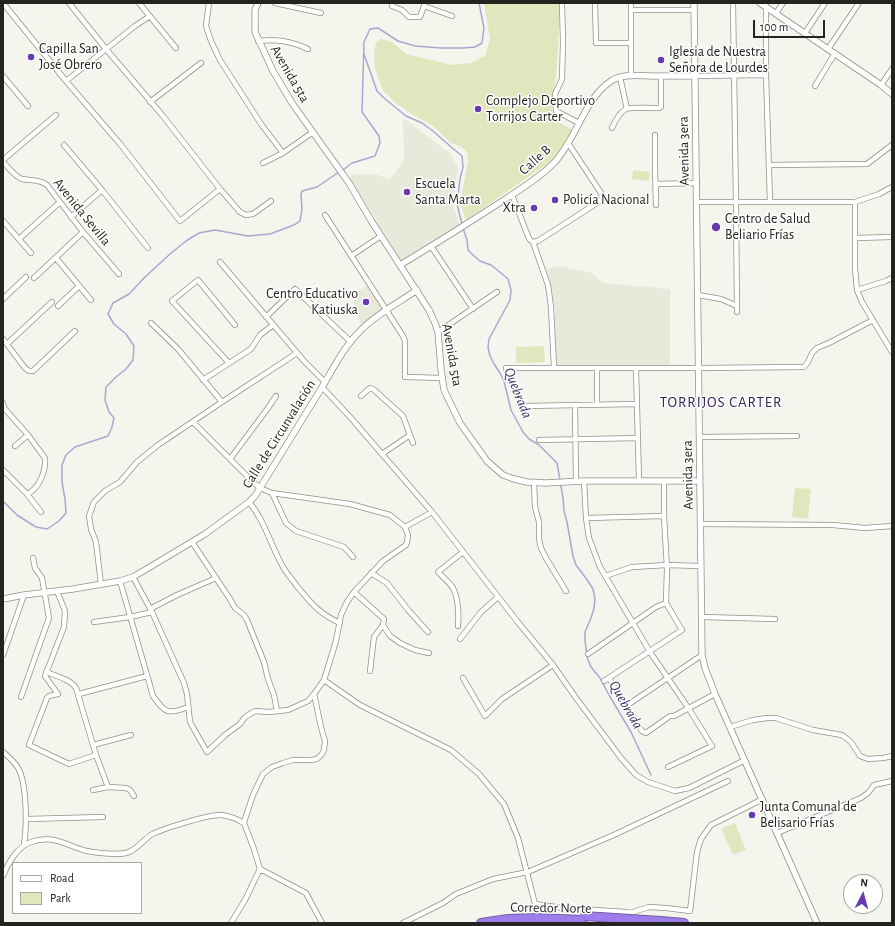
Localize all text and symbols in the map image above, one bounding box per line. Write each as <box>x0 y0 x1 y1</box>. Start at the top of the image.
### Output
scale bar <box>755 12 827 38</box>
text: 100 m <box>760 21 788 33</box>
place label: Capilla San José Obrero <box>39 41 102 74</box>
street label: Avenida 5ta <box>267 42 313 106</box>
place label: Iglesia de Nuestra Señora de Lourdes <box>669 44 768 76</box>
marker: Capilla San José Obrero <box>26 52 36 62</box>
marker: Iglesia de Nuestra Señora de Lourdes <box>656 55 666 65</box>
place label: Complejo Deportivo Torrijos Carter <box>486 93 595 126</box>
marker: Complejo Deportivo Torrijos Carter <box>473 104 483 114</box>
street label: Avenida 3era <box>675 116 693 186</box>
street label: Calle B <box>516 141 554 179</box>
street label: Avenida Sevilla <box>50 175 114 249</box>
place label: Escuela Santa Marta <box>415 176 481 208</box>
marker: Escuela Santa Marta <box>402 187 412 197</box>
place label: Policía Nacional <box>563 192 649 208</box>
marker: Policía Nacional <box>550 195 560 205</box>
place label: Xtra <box>503 200 526 216</box>
marker: Xtra <box>529 203 539 213</box>
place label: Centro de Salud Beliario Frías <box>725 211 810 244</box>
marker: Centro de Salud Beliario Frías <box>710 221 722 233</box>
place label: Centro Educativo Katiuska <box>266 286 358 318</box>
marker: Centro Educativo Katiuska <box>361 297 371 307</box>
street label: Avenida 5ta <box>438 322 466 388</box>
water label: Quebrada <box>500 365 536 421</box>
street label: Calle de Circunvalación <box>239 377 319 491</box>
district label: TORRIJOS CARTER <box>660 393 782 411</box>
street label: Avenida 3era <box>679 440 697 510</box>
water label: Quebrada <box>605 678 647 732</box>
place label: Junta Comunal de Belisario Frías <box>760 799 857 832</box>
marker: Junta Comunal de Belisario Frías <box>747 810 757 820</box>
legend <box>12 862 142 914</box>
text: Road <box>50 872 74 884</box>
north arrow <box>843 874 883 914</box>
text: N <box>860 877 869 888</box>
text: Park <box>50 892 71 904</box>
street label: Corredor Norte <box>510 899 592 917</box>

